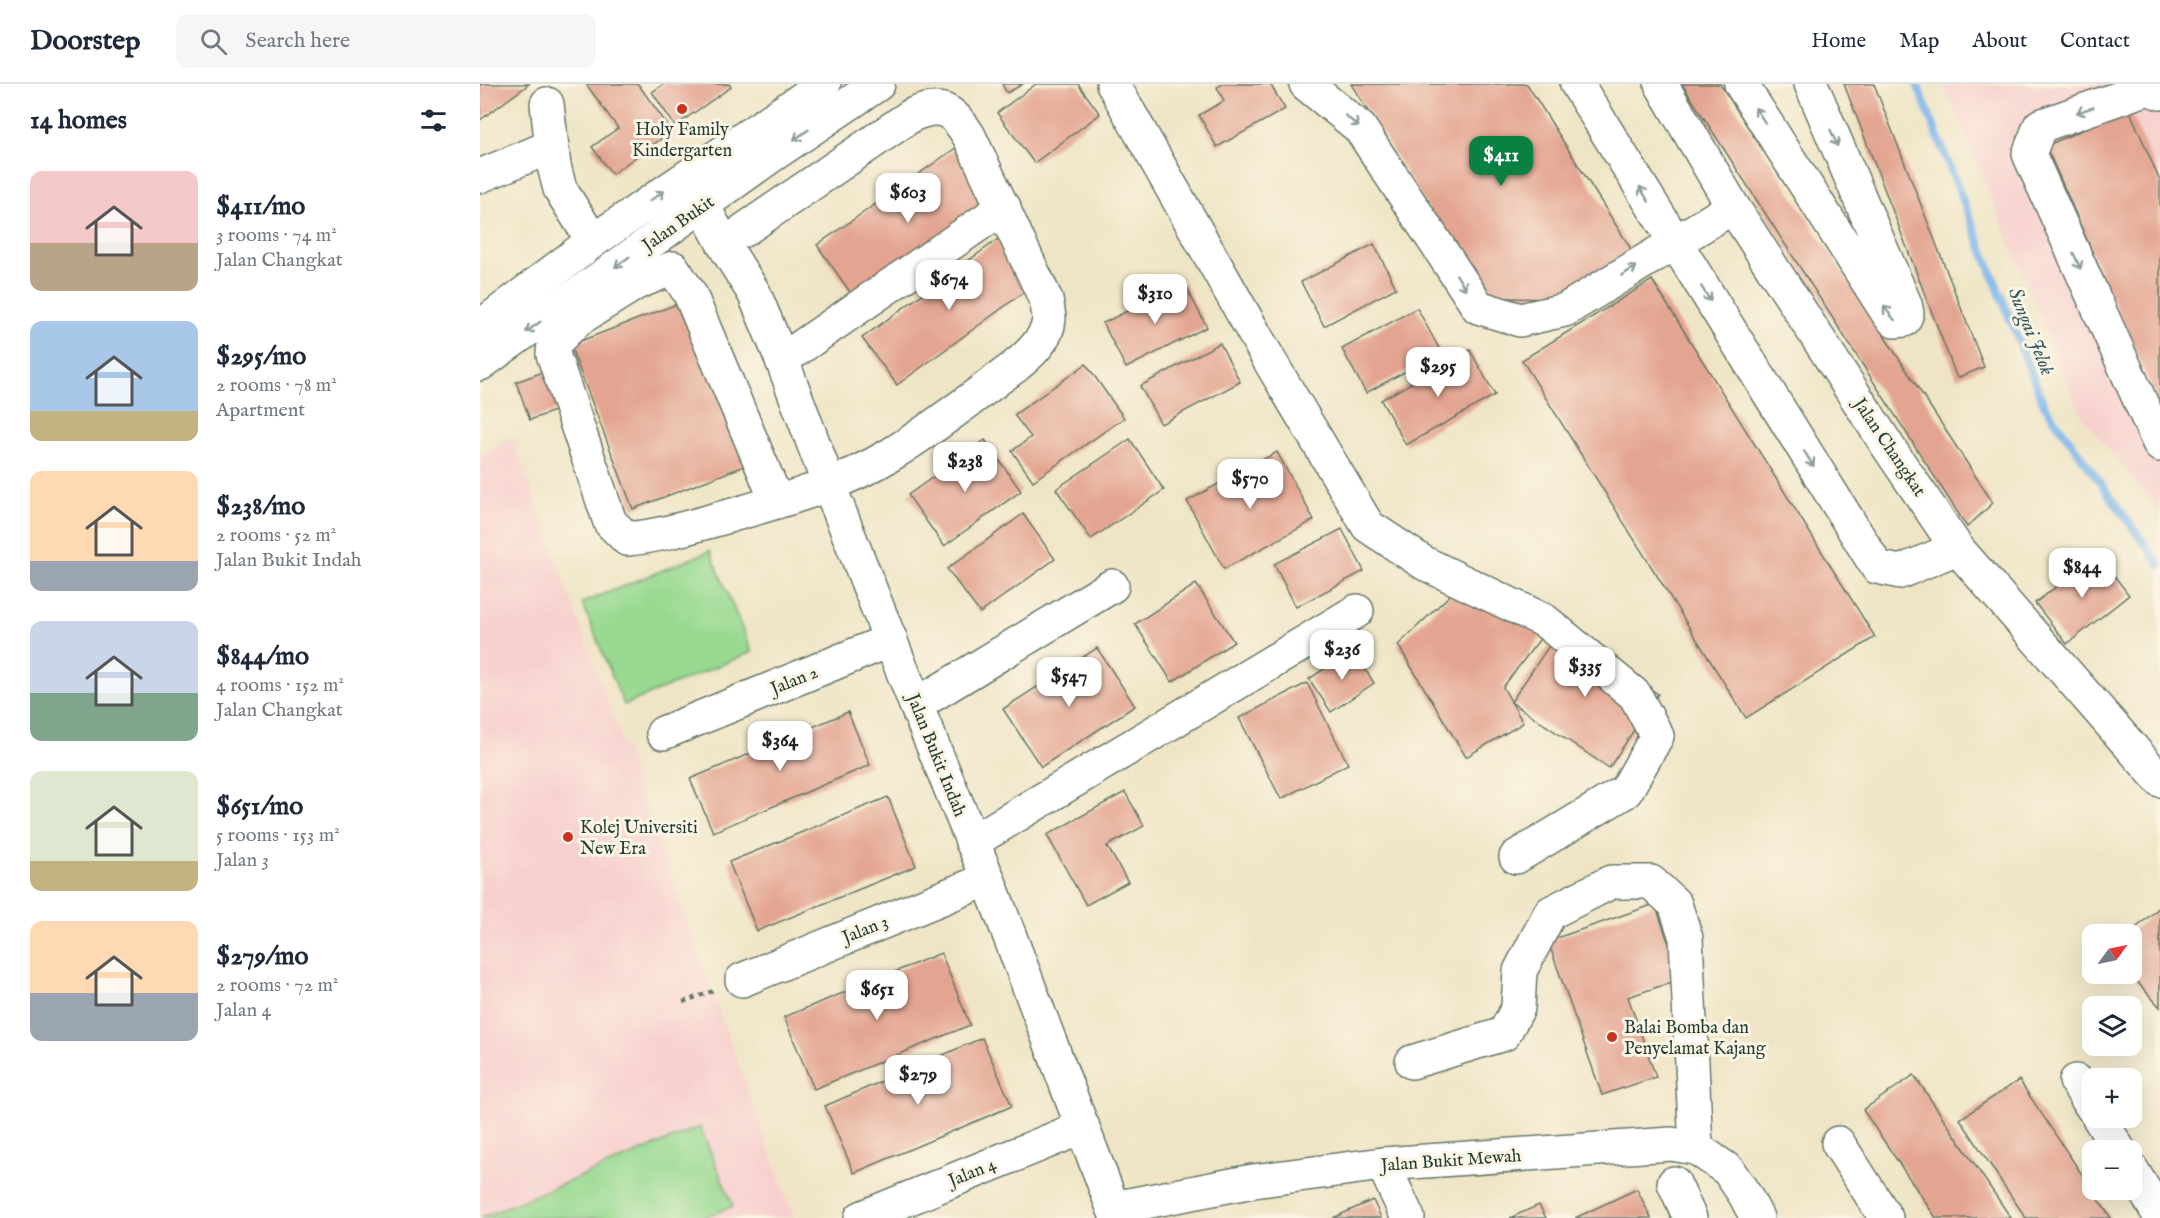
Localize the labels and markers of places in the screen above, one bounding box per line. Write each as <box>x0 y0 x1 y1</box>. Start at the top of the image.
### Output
marker: Holy Family Kindergarten <box>675 102 689 116</box>
place label: Holy Family Kindergarten <box>632 119 732 163</box>
pin: $411 <box>1465 136 1537 187</box>
pin: $603 <box>872 173 944 224</box>
pin: $674 <box>913 260 985 311</box>
pin: $310 <box>1119 274 1191 325</box>
pin: $295 <box>1402 347 1474 398</box>
pin: $238 <box>929 442 1001 493</box>
pin: $570 <box>1214 459 1286 510</box>
pin: $844 <box>2046 548 2118 599</box>
pin: $236 <box>1306 630 1378 681</box>
pin: $335 <box>1549 647 1621 698</box>
pin: $547 <box>1033 657 1105 708</box>
pin: $364 <box>744 721 816 772</box>
place label: Kolej Universiti New Era <box>580 817 698 861</box>
marker: Kolej Universiti New Era <box>561 830 575 844</box>
pin: $651 <box>841 970 913 1021</box>
place label: Balai Bomba dan Penyelamat Kajang <box>1624 1017 1766 1061</box>
marker: Balai Bomba dan Penyelamat Kajang <box>1605 1030 1619 1044</box>
pin: $279 <box>882 1055 954 1106</box>

